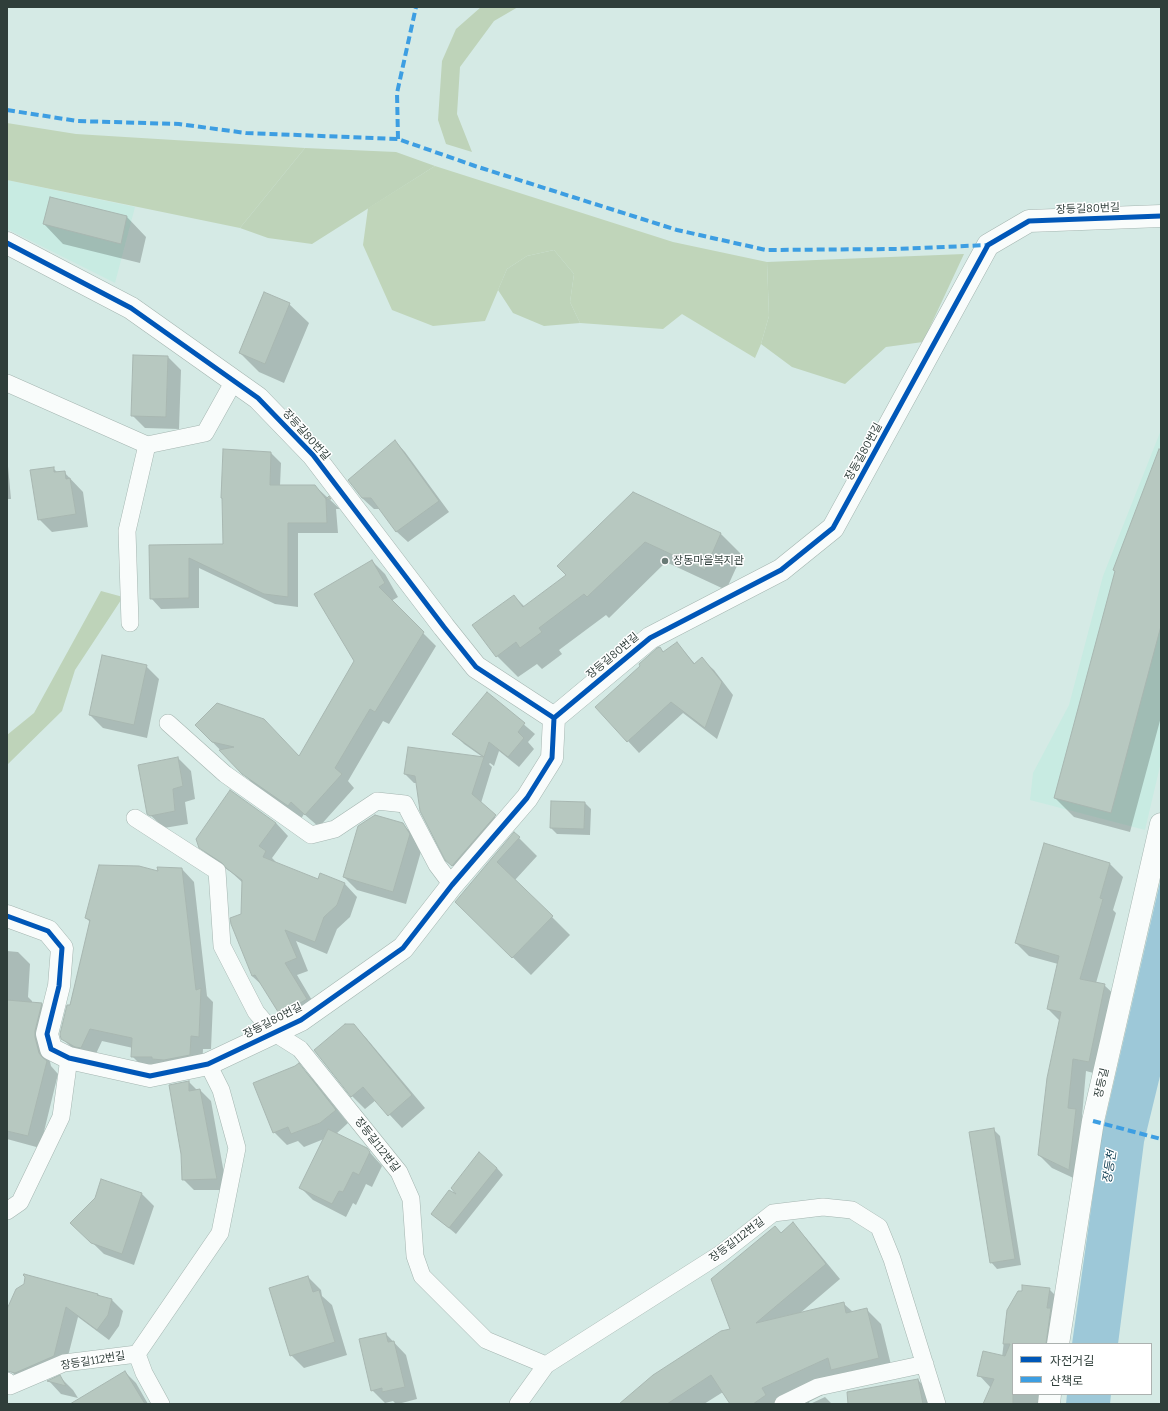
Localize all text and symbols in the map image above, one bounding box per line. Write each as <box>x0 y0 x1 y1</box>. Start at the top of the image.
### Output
street label: 장등길80번길 <box>1056 201 1120 217</box>
street label: 장등길80번길 <box>280 407 332 463</box>
street label: 장등길80번길 <box>843 421 885 483</box>
place label: 장동마을복지관 <box>673 554 744 568</box>
marker: 장동마을복지관 <box>660 556 670 566</box>
street label: 장등길80번길 <box>584 630 642 682</box>
street label: 장등길80번길 <box>241 1001 305 1041</box>
street label: 장등길 <box>1092 1067 1112 1099</box>
street label: 장등길112번길 <box>352 1115 402 1175</box>
water label: 장등천 <box>1100 1150 1120 1184</box>
street label: 장등길112번길 <box>707 1215 767 1265</box>
legend <box>1012 1343 1152 1395</box>
street label: 장등길112번길 <box>60 1349 126 1373</box>
text: 자전거길 <box>1050 1354 1094 1368</box>
text: 산책로 <box>1050 1374 1083 1388</box>

